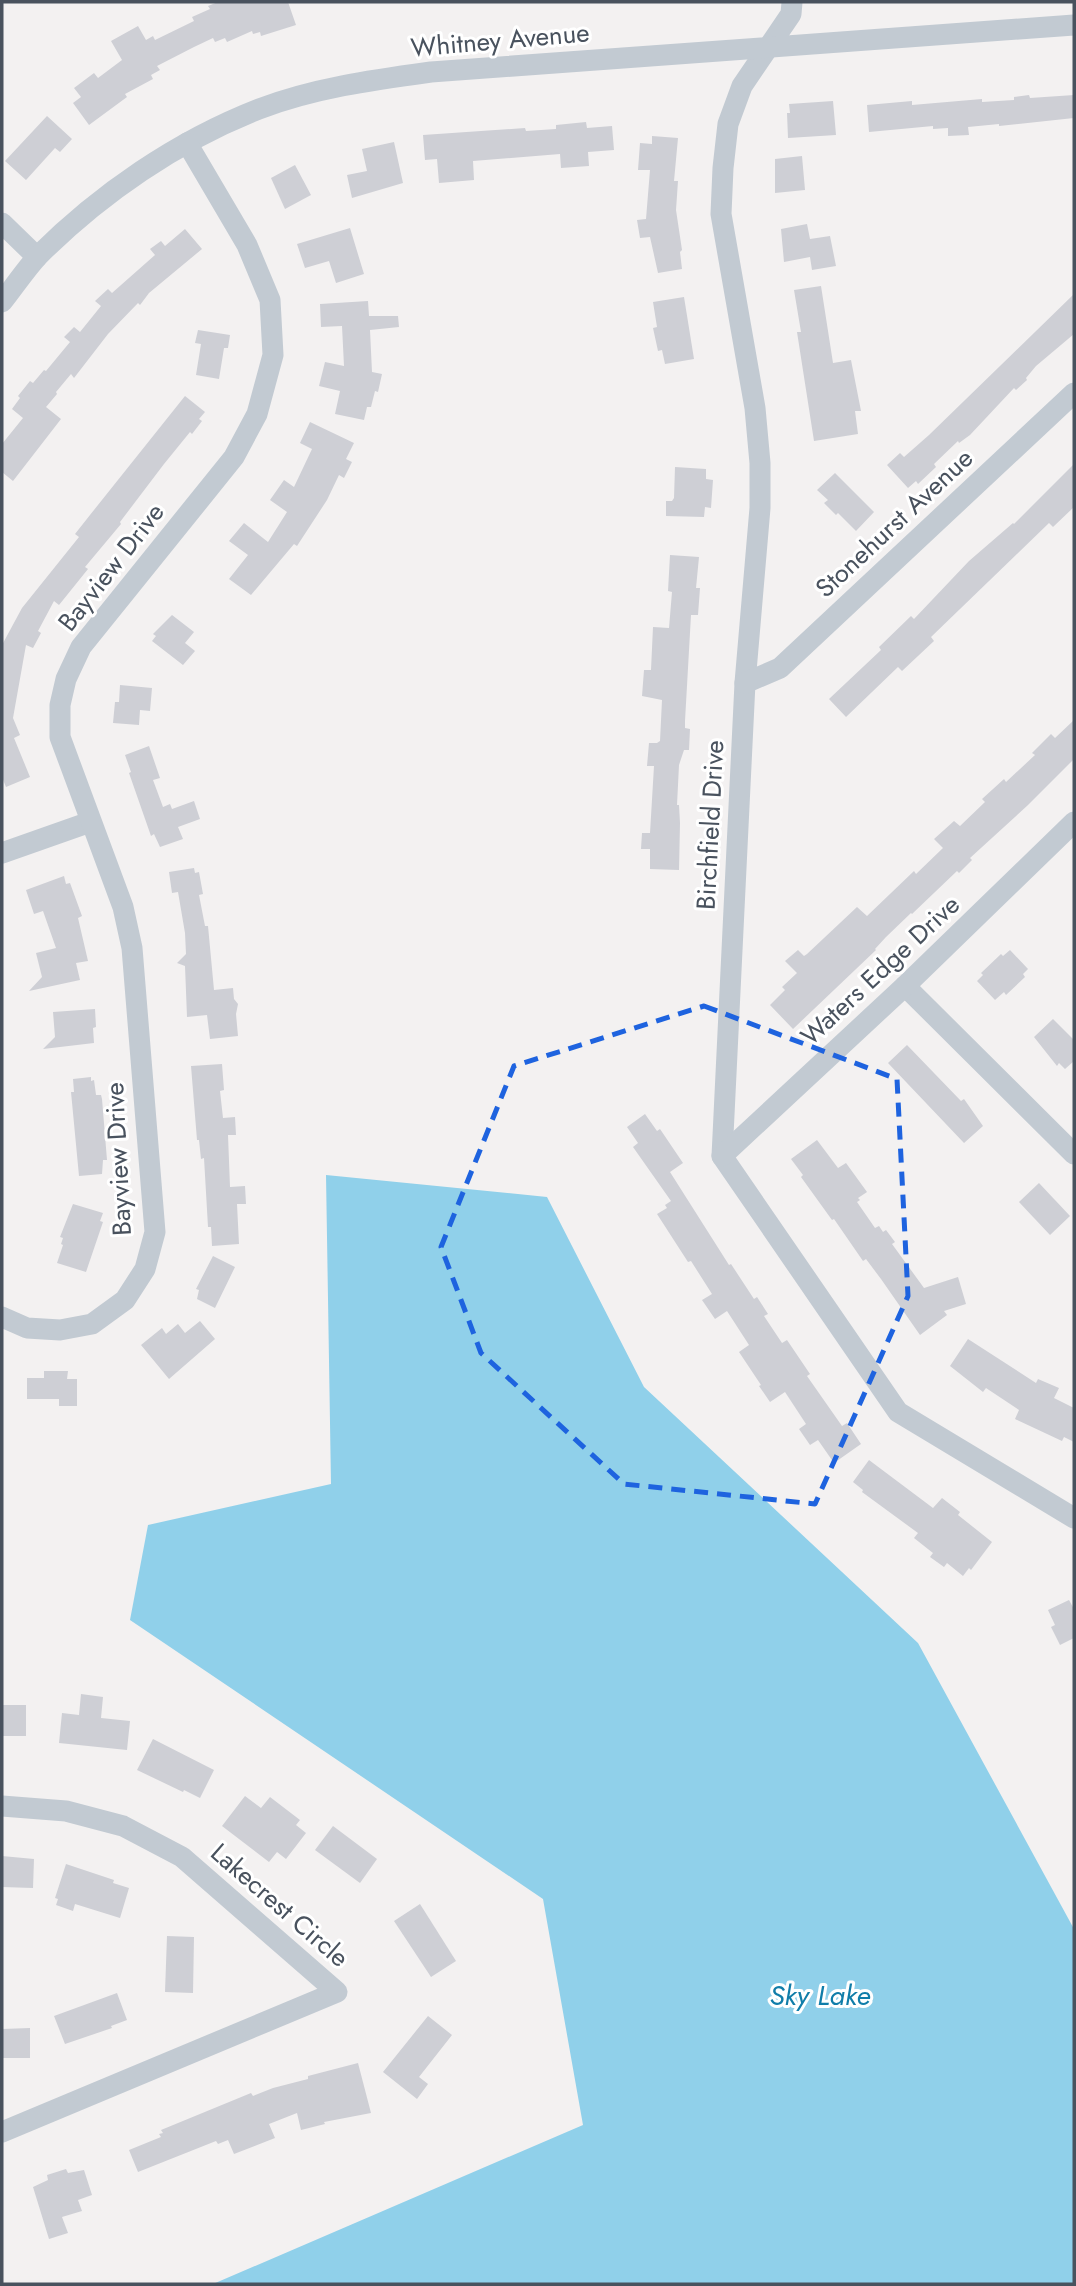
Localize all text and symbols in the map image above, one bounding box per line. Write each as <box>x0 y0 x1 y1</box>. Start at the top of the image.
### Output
street label: Whitney Avenue <box>409 13 591 67</box>
street label: Stonehurst Avenue <box>807 440 981 606</box>
street label: Bayview Drive <box>49 495 173 639</box>
street label: Birchfield Drive <box>687 739 733 911</box>
street label: Waters Edge Drive <box>792 886 968 1054</box>
street label: Bayview Drive <box>95 1081 141 1237</box>
street label: Lakecrest Circle <box>202 1834 358 1976</box>
water label: Sky Lake <box>770 1975 870 2016</box>

